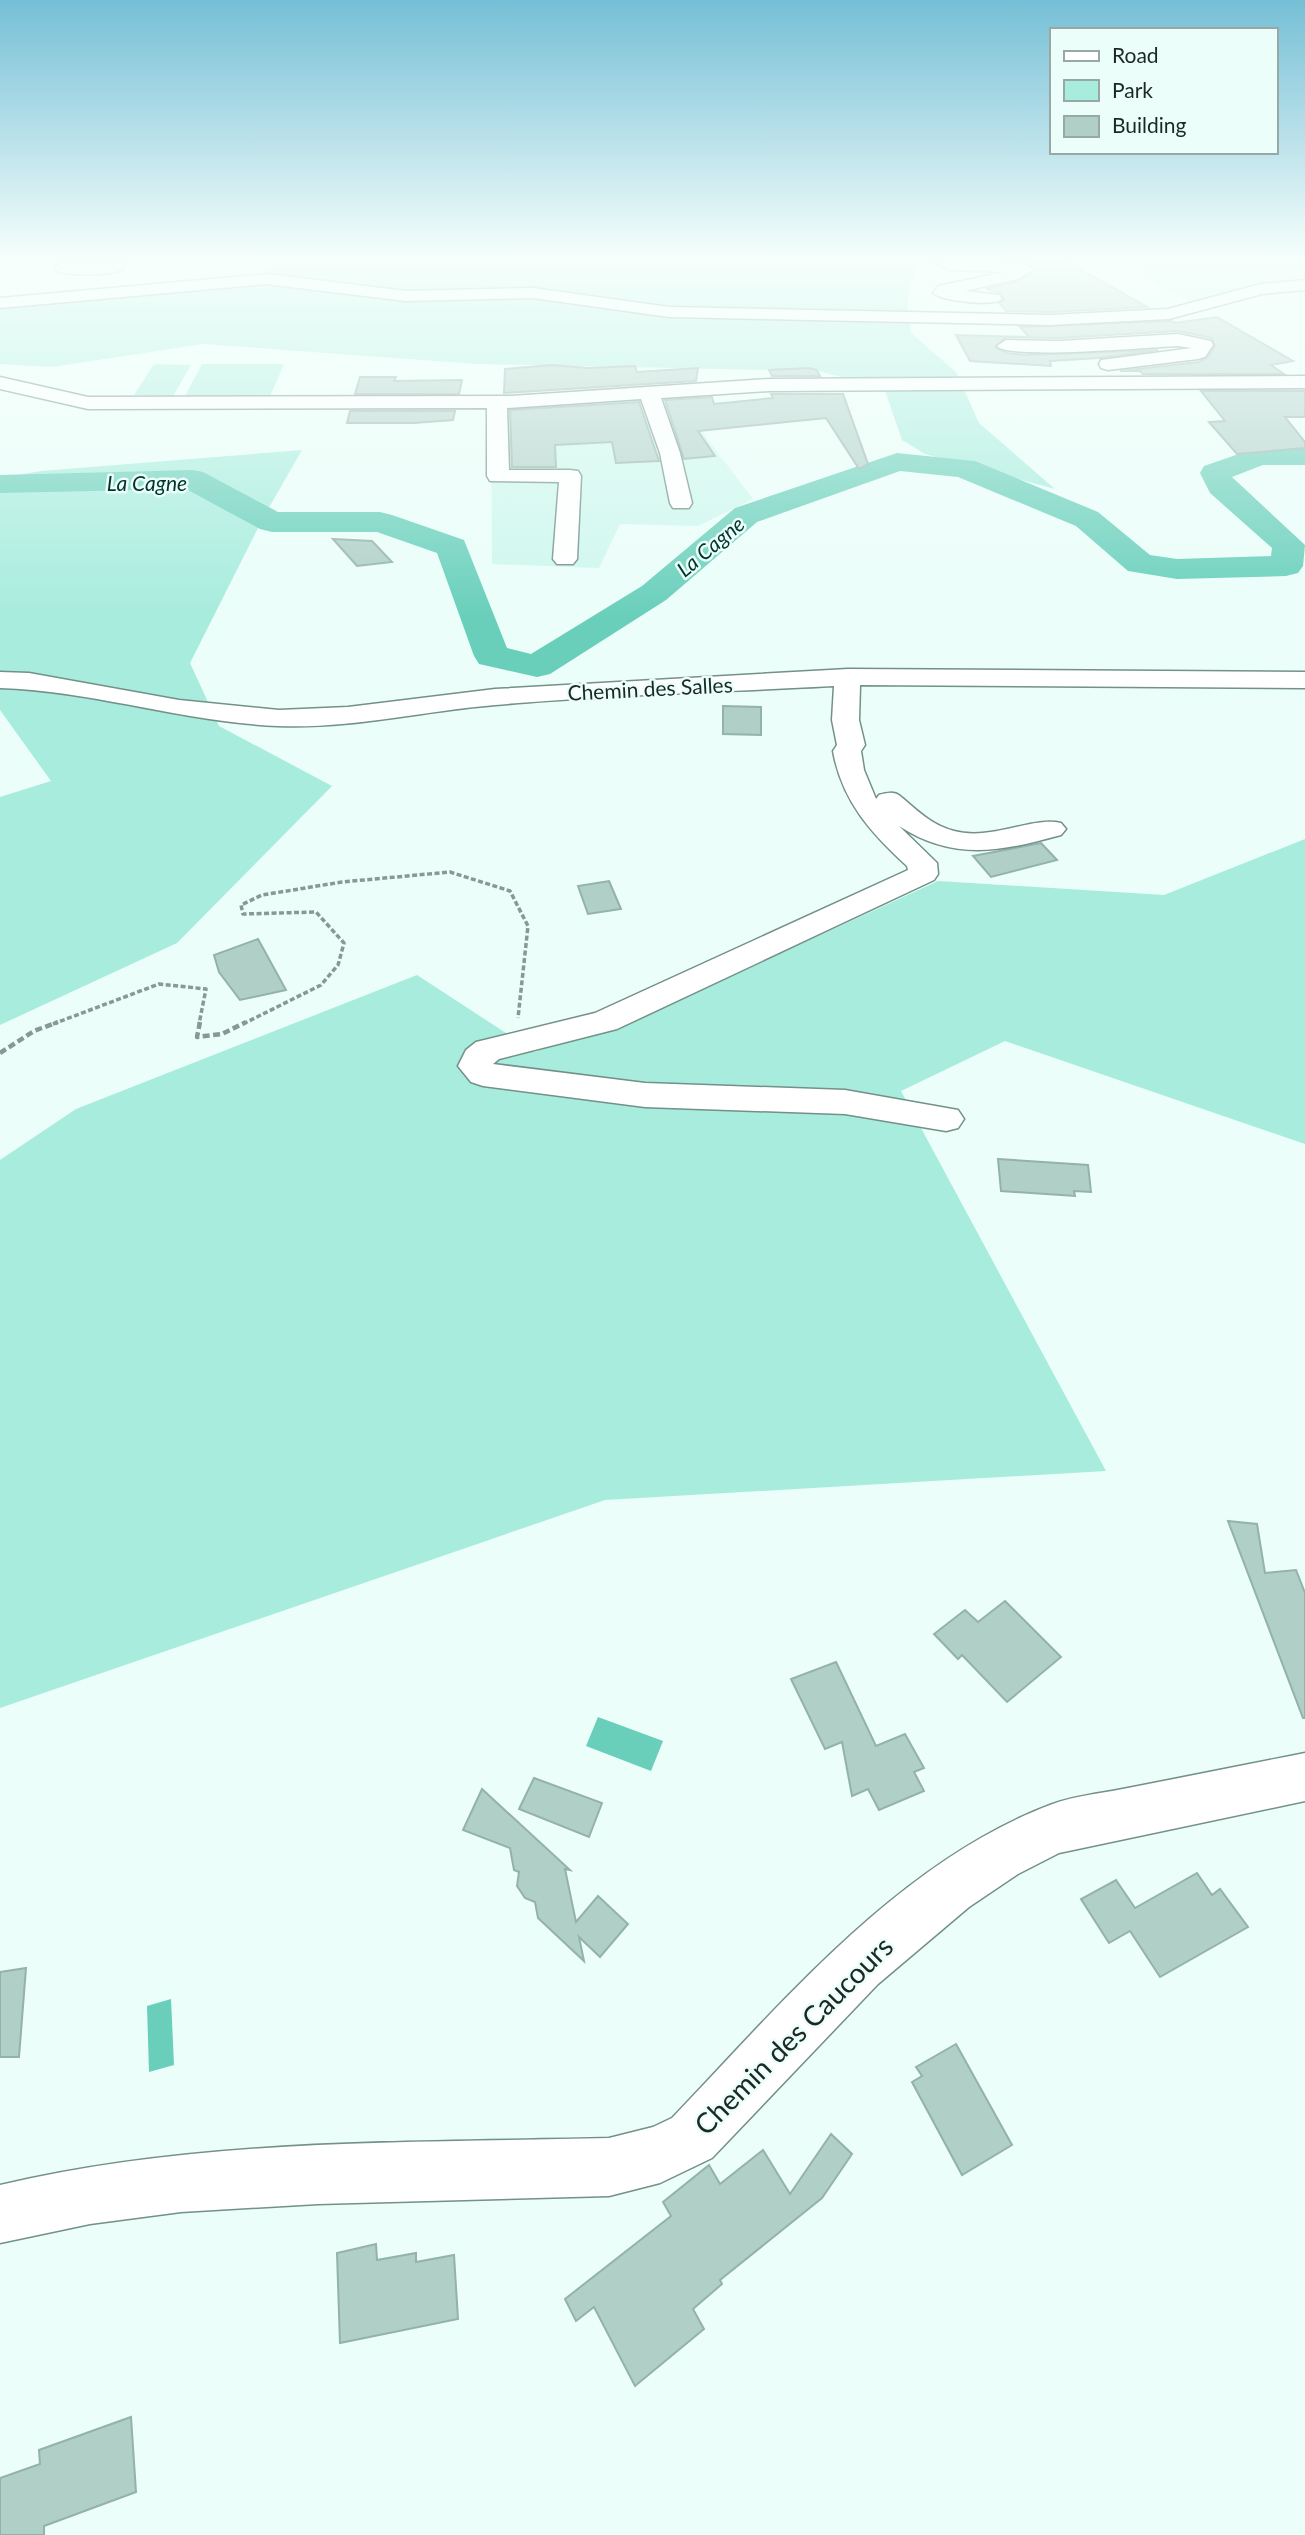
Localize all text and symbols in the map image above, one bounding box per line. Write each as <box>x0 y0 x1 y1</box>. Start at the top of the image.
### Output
legend <box>1050 28 1277 154</box>
text: Road <box>1112 42 1159 67</box>
text: Park <box>1112 77 1153 102</box>
text: Building <box>1112 112 1187 137</box>
water label: La Cagne <box>107 470 187 495</box>
water label: La Cagne <box>671 511 749 581</box>
street label: Chemin des Salles <box>567 671 733 705</box>
street label: Chemin des Caucours <box>687 1929 899 2141</box>

